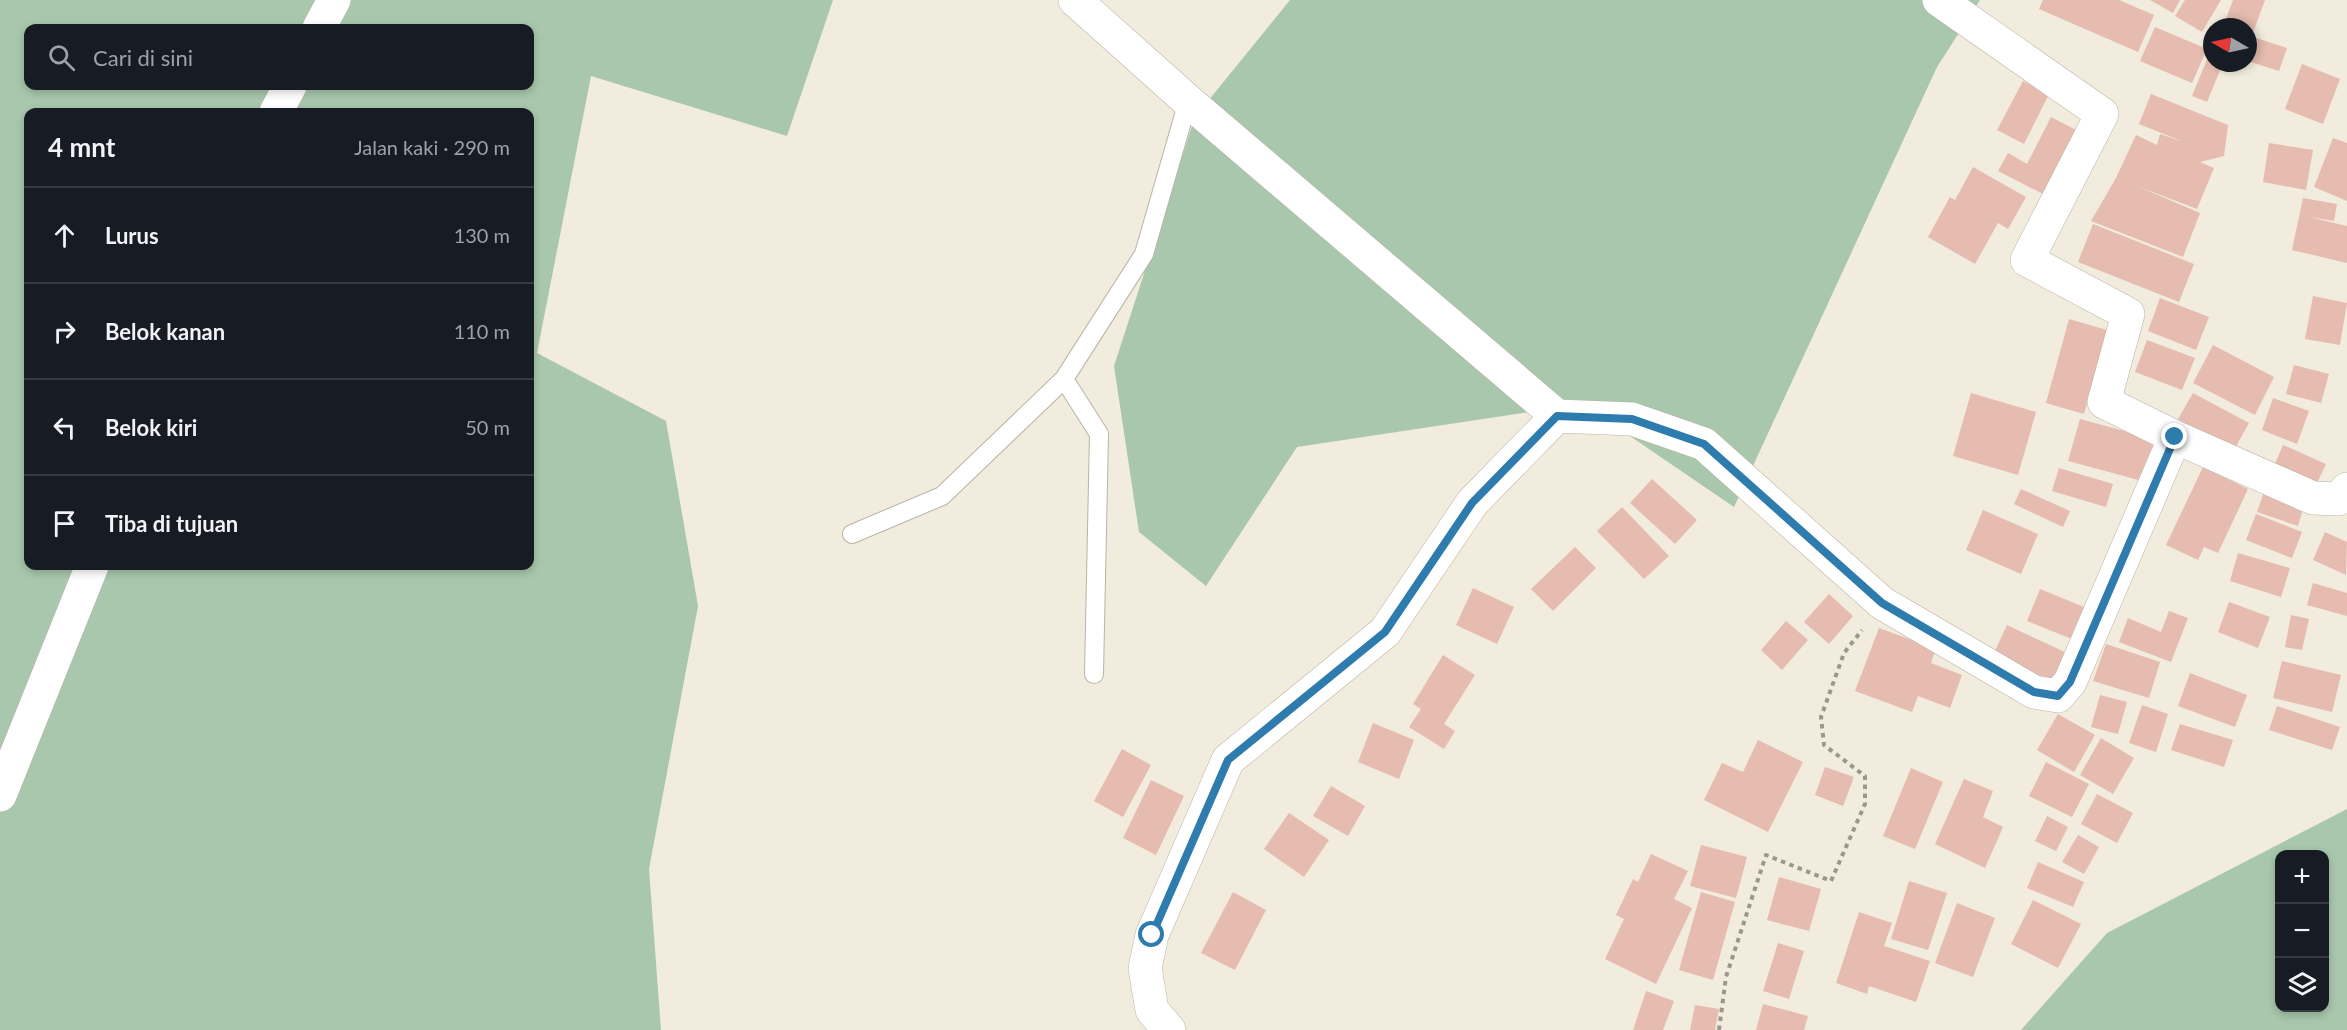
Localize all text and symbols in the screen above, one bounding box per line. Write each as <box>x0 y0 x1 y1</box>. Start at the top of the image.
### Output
north arrow <box>2203 18 2257 72</box>
search box <box>24 24 534 90</box>
icon: search <box>45 41 78 74</box>
text: Cari di sini <box>93 44 193 71</box>
text: 4 mnt <box>48 131 115 163</box>
text: Jalan kaki · 290 m <box>354 135 510 159</box>
icon: ahead <box>48 219 81 252</box>
text: Lurus <box>105 222 159 249</box>
text: 130 m <box>454 223 510 247</box>
icon: right <box>48 315 81 348</box>
text: Belok kanan <box>105 318 225 345</box>
text: 110 m <box>454 319 510 343</box>
icon: left <box>48 411 81 444</box>
text: Belok kiri <box>105 414 197 441</box>
text: 50 m <box>465 415 510 439</box>
route end <box>2161 423 2187 449</box>
icon: arrive <box>48 507 81 540</box>
text: Tiba di tujuan <box>105 510 238 537</box>
map controls <box>2275 850 2329 1012</box>
button: + <box>2275 850 2329 904</box>
button: − <box>2275 904 2329 958</box>
route start <box>1138 921 1164 947</box>
button: layers <box>2275 958 2329 1012</box>

